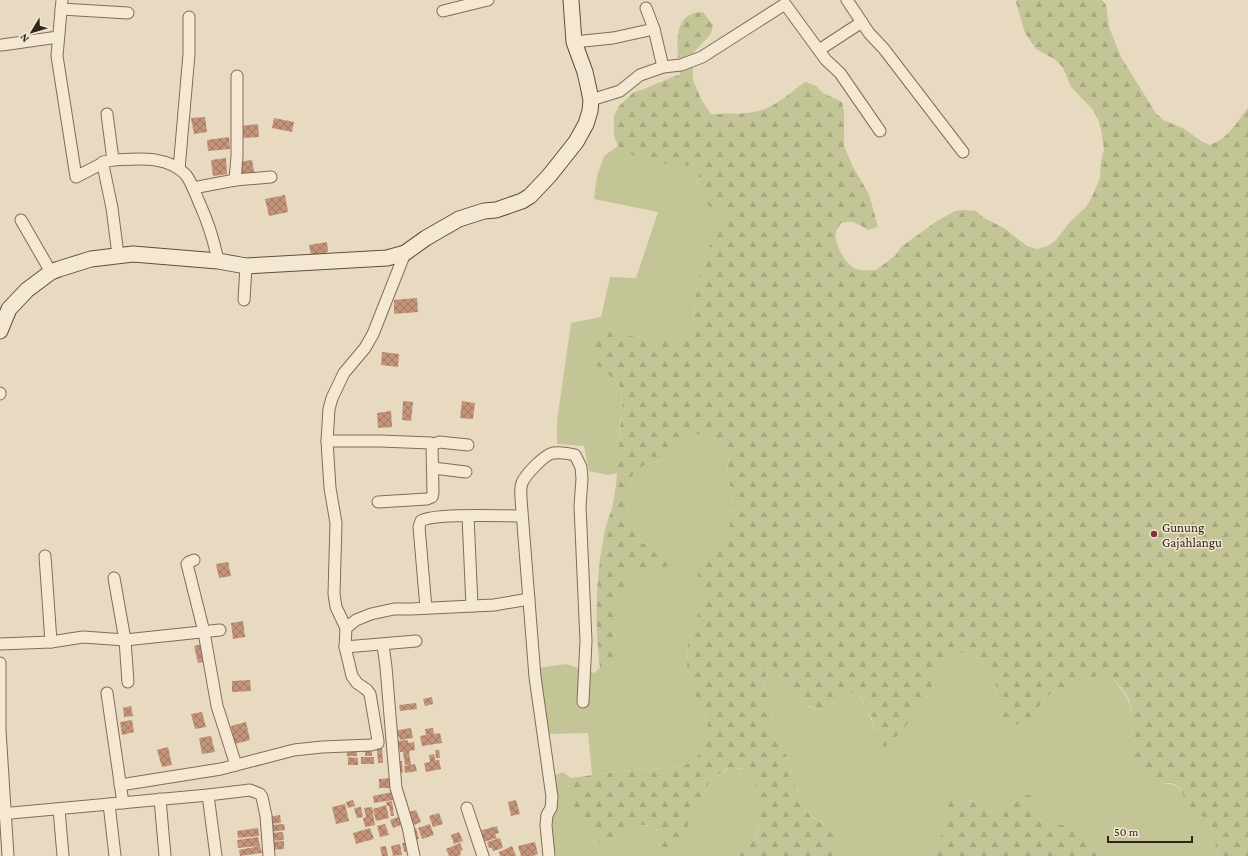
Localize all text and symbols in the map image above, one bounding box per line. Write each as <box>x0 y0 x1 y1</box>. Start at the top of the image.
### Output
north arrow <box>12 12 52 52</box>
text: N <box>17 31 31 45</box>
place label: Gunung Gajahlangu <box>1162 520 1222 551</box>
marker: Gunung Gajahlangu <box>1149 529 1159 539</box>
scale bar <box>1108 818 1192 844</box>
text: 50 m <box>1114 825 1139 839</box>

